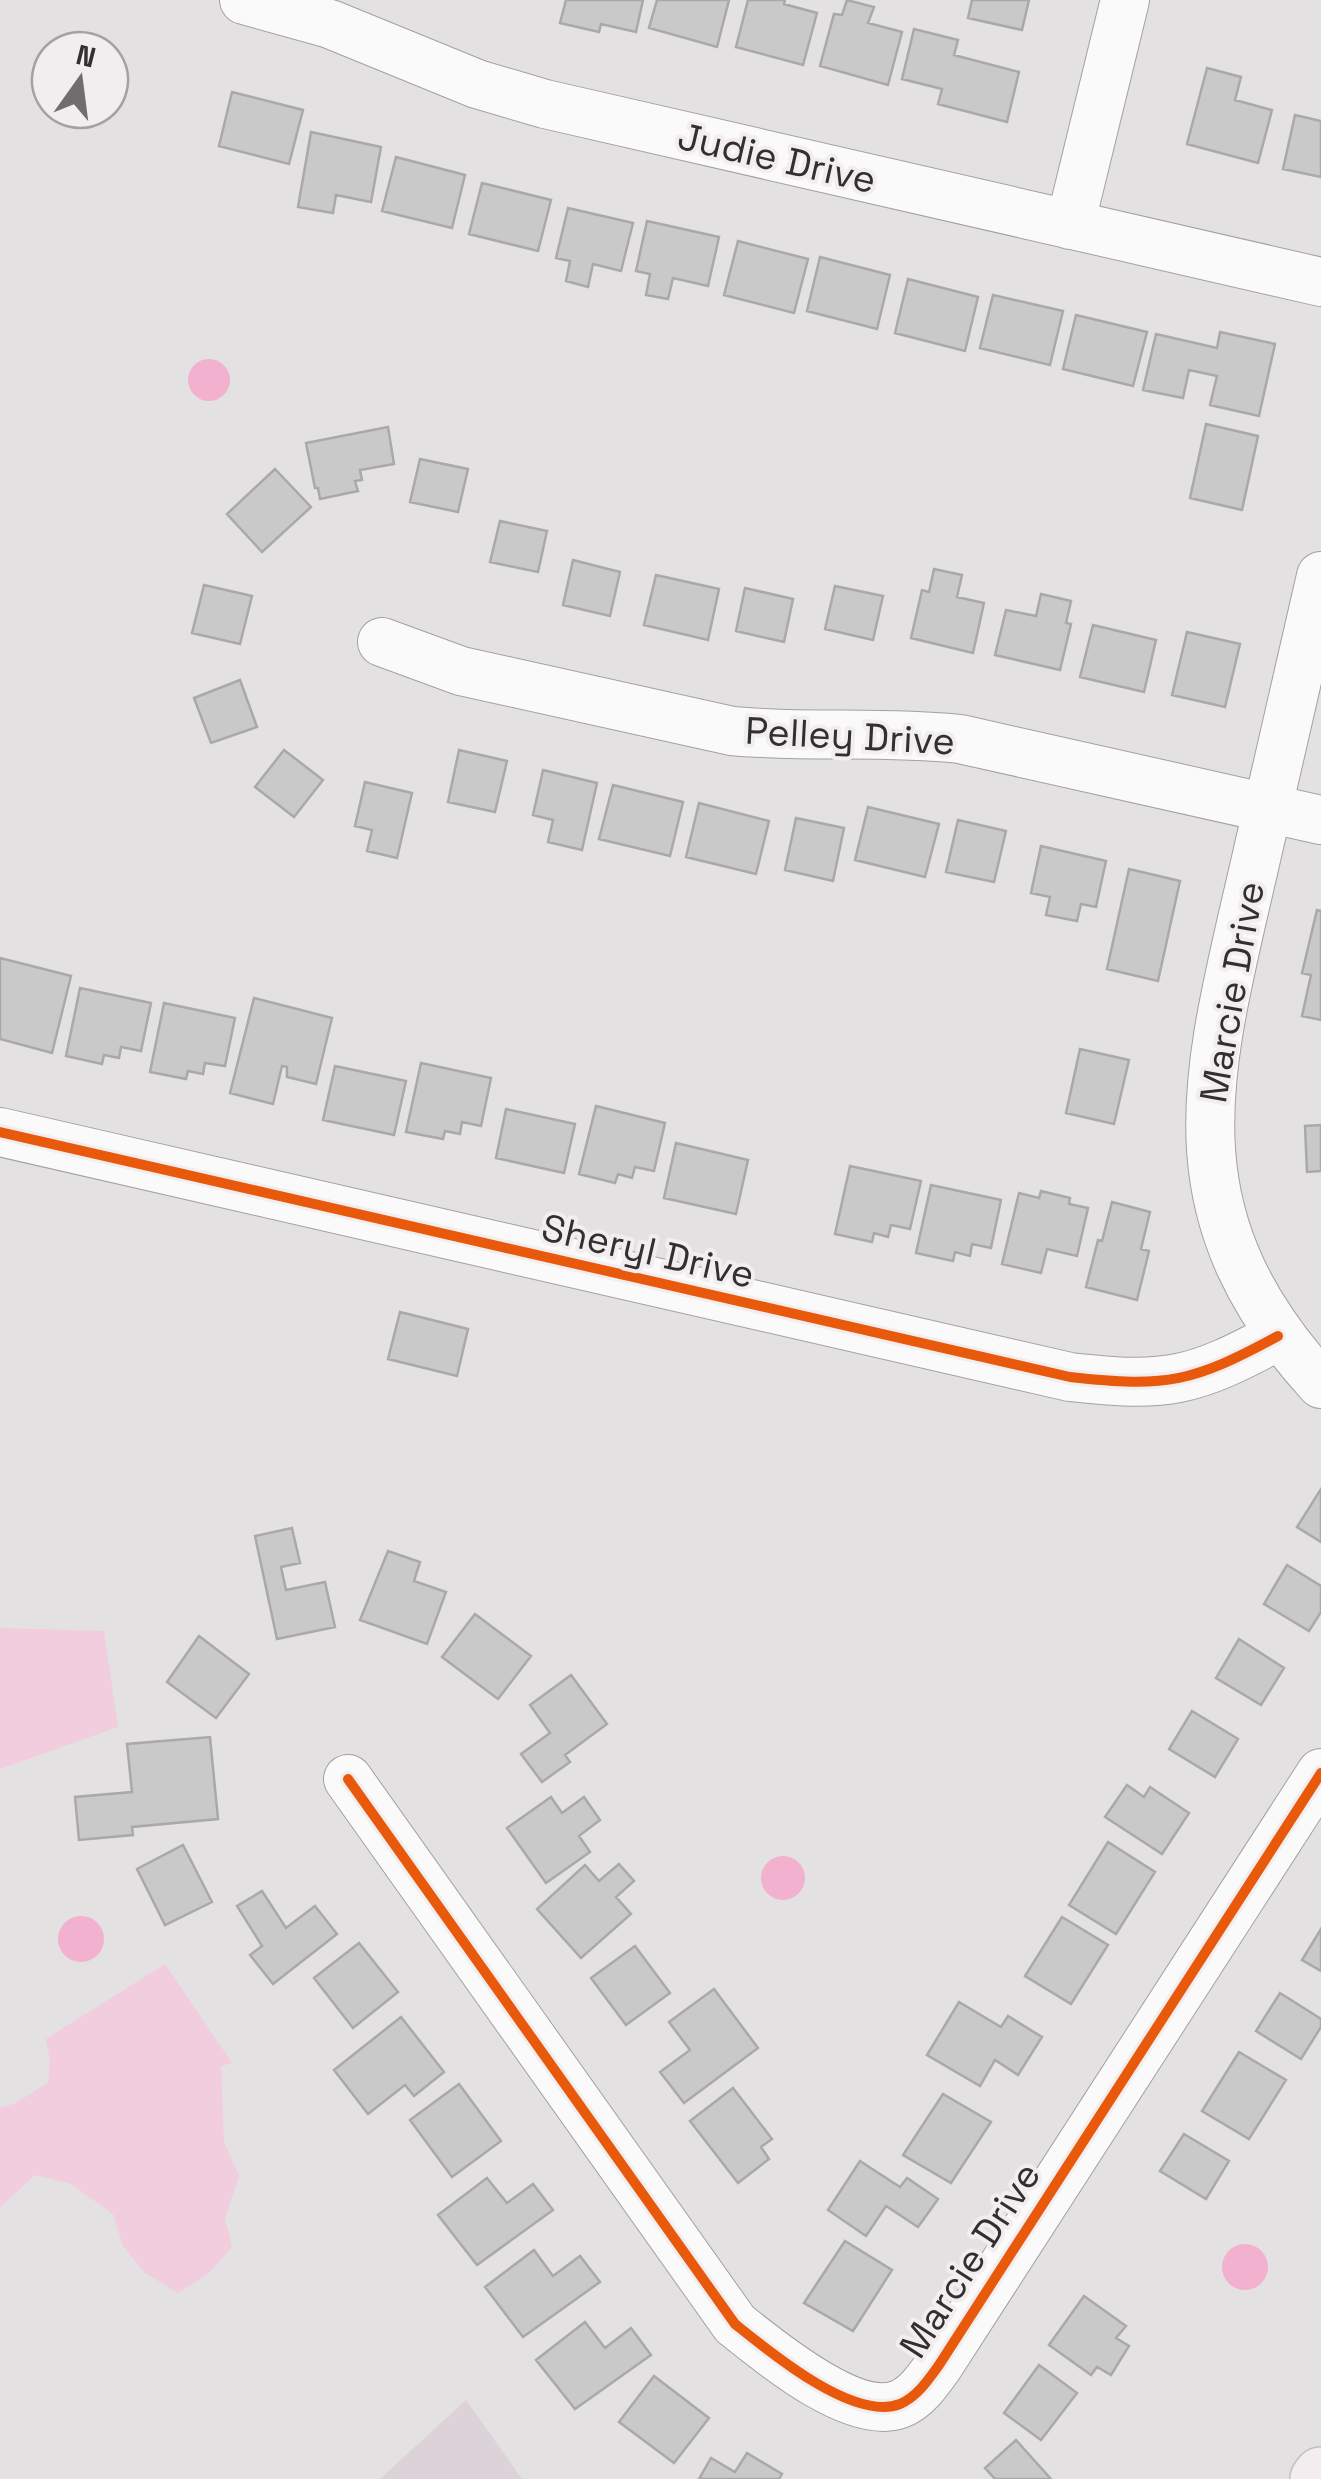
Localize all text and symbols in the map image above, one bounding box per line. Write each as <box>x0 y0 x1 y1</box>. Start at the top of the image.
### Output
north arrow <box>30 30 130 130</box>
text: N <box>73 36 100 75</box>
street label: Judie Drive <box>673 112 881 204</box>
street label: Pelley Drive <box>744 707 956 765</box>
street label: Marcie Drive <box>1189 878 1275 1106</box>
street label: Sheryl Drive <box>537 1203 759 1299</box>
street label: Marcie Drive <box>889 2153 1051 2367</box>

